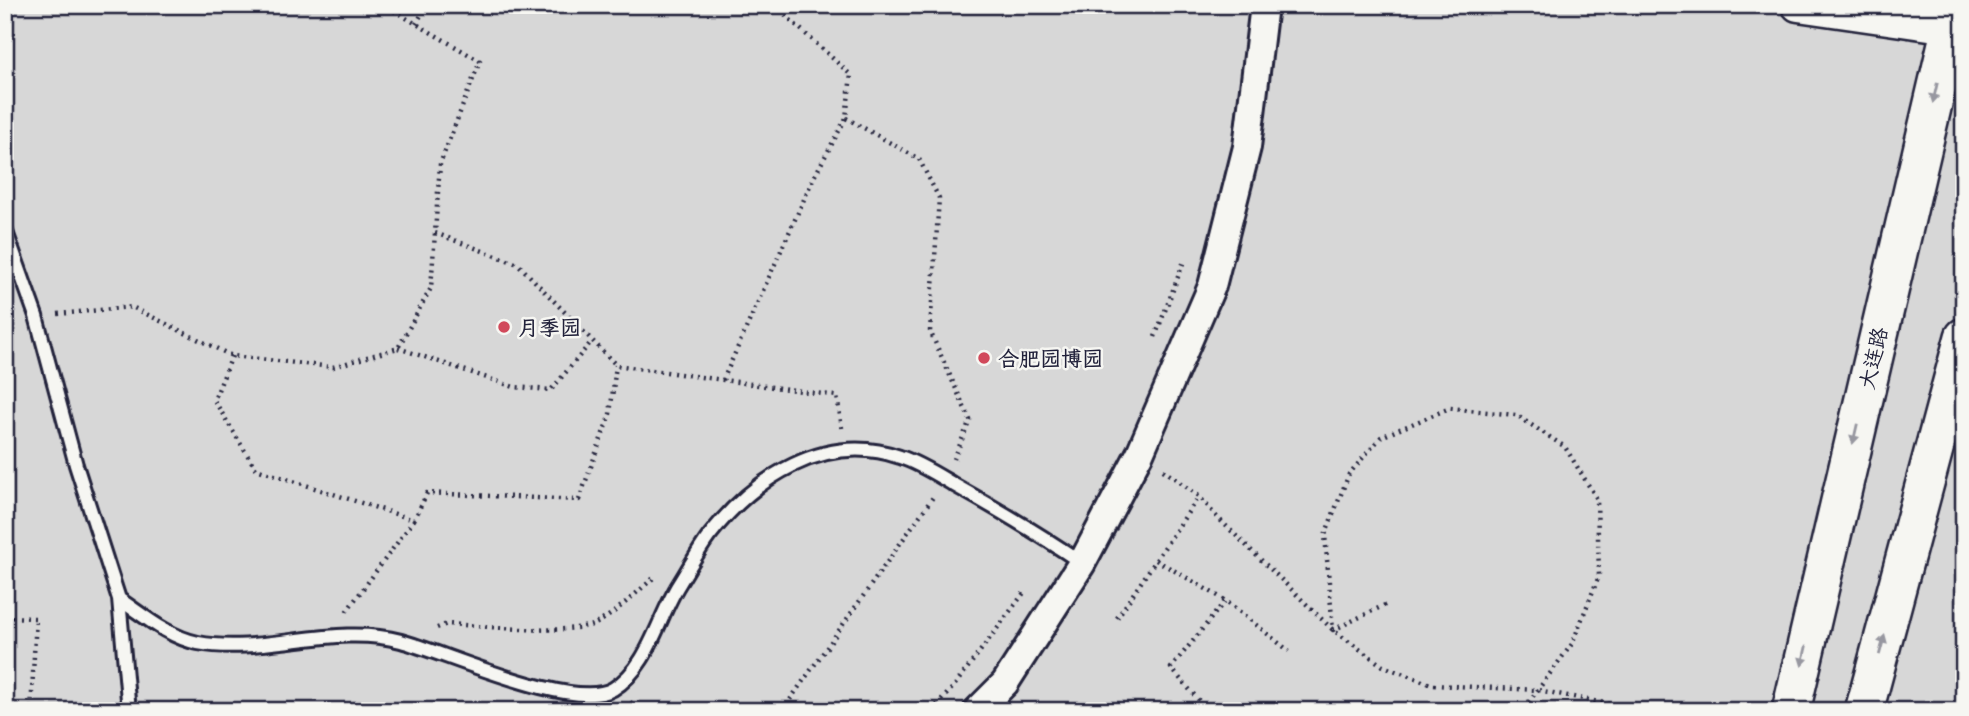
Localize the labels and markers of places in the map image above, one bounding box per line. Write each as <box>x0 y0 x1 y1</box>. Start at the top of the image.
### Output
place label: 月季园 <box>518 314 581 341</box>
marker: 月季园 <box>496 319 512 335</box>
place label: 合肥园博园 <box>998 345 1103 372</box>
marker: 合肥园博园 <box>976 350 992 366</box>

